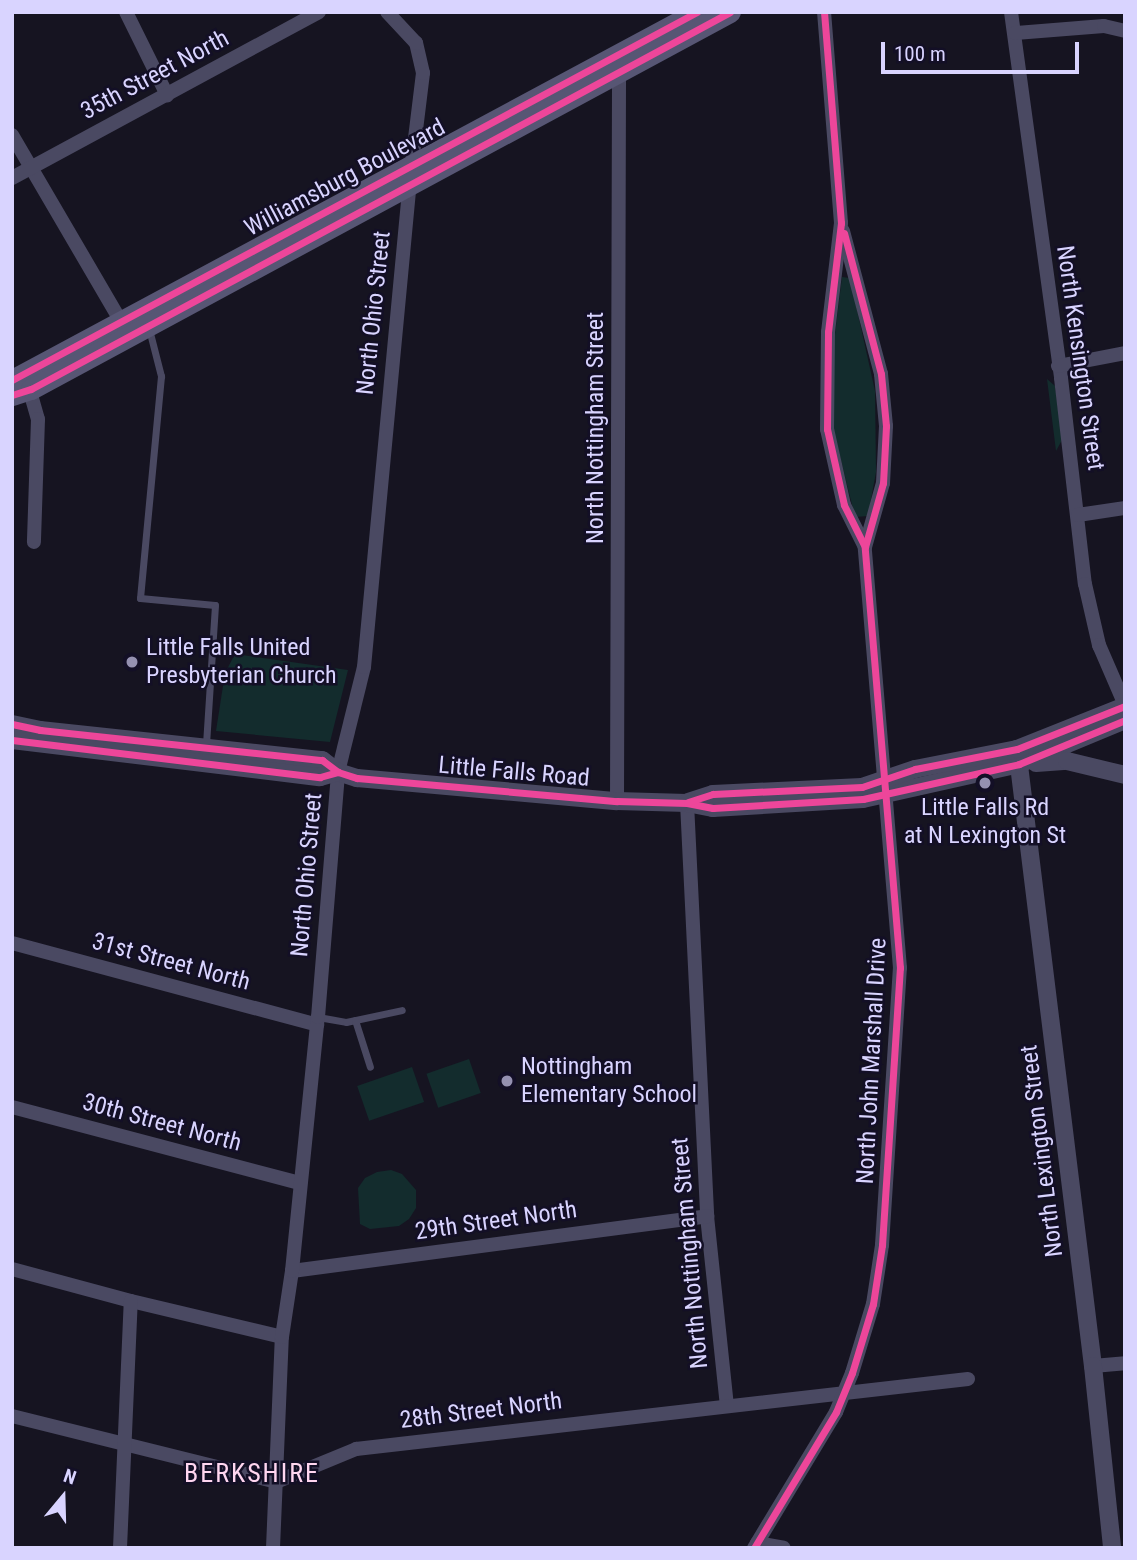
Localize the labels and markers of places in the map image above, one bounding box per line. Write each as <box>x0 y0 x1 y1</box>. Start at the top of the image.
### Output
place label: Little Falls United Presbyterian Church <box>146 634 337 690</box>
marker: Little Falls United Presbyterian Church <box>124 654 140 670</box>
marker: Little Falls Rd at N Lexington St <box>977 775 993 791</box>
place label: Little Falls Rd at N Lexington St <box>904 794 1066 850</box>
place label: Nottingham Elementary School <box>521 1053 697 1109</box>
marker: Nottingham Elementary School <box>499 1073 515 1089</box>

